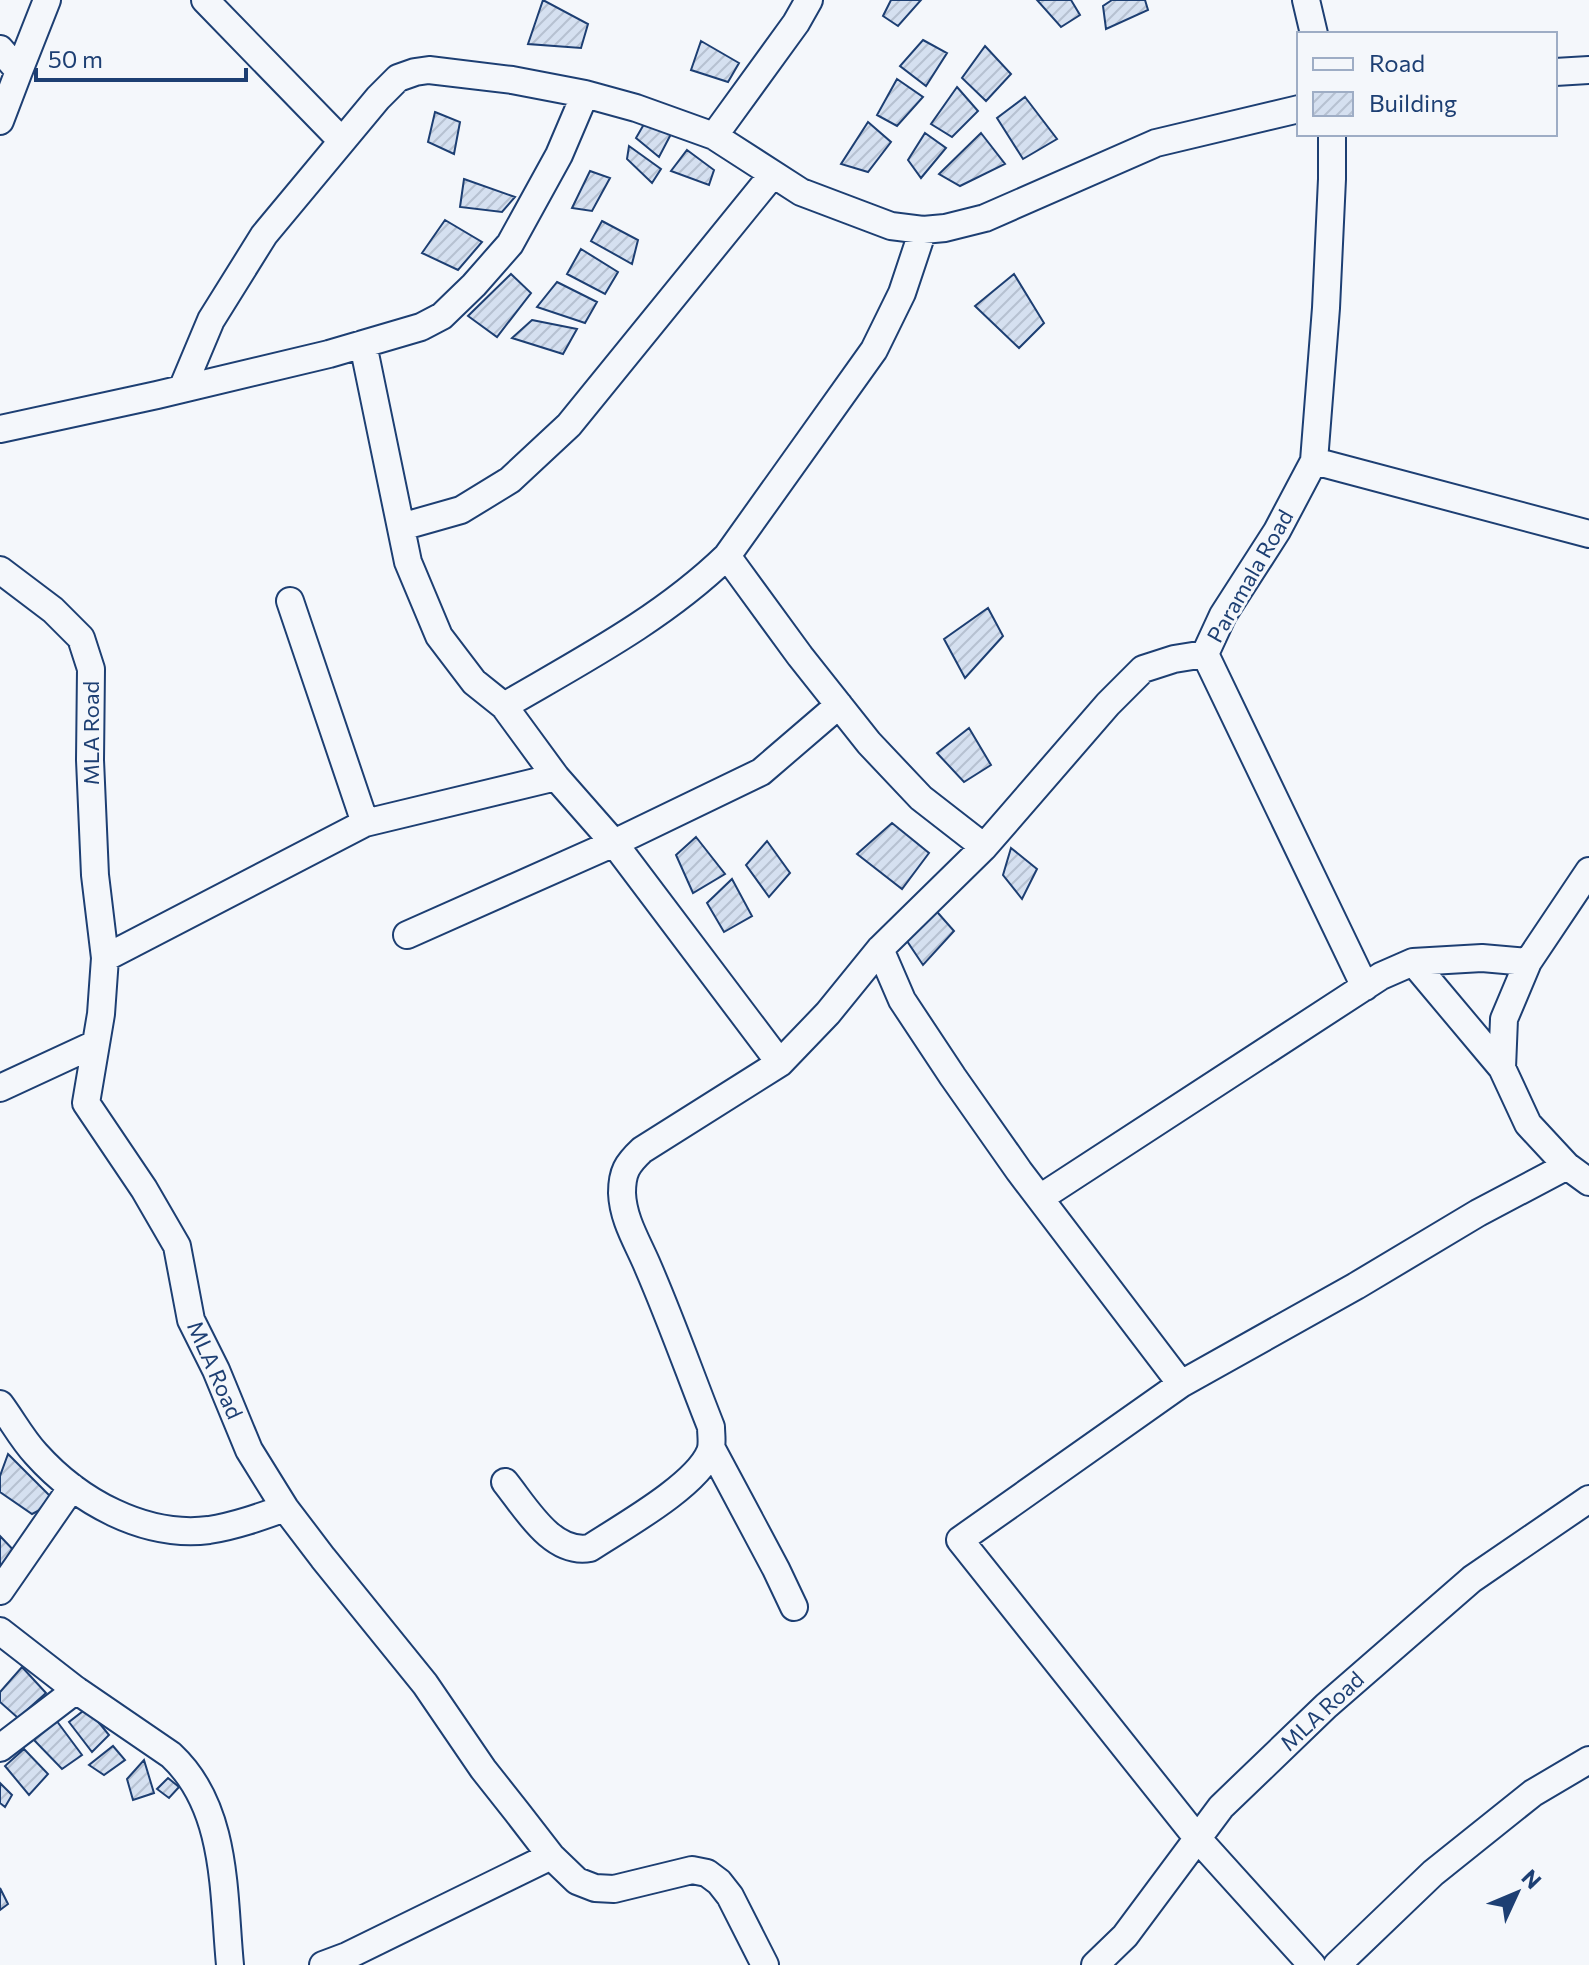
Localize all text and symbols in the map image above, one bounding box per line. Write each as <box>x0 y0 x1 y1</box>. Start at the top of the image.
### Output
scale bar <box>36 32 246 82</box>
legend <box>1297 32 1557 136</box>
text: 50 m <box>48 44 103 73</box>
text: Road <box>1369 48 1425 77</box>
text: Building <box>1369 88 1457 117</box>
street label: Paramala Road <box>1201 505 1298 647</box>
street label: MLA Road <box>77 681 104 785</box>
street label: MLA Road <box>182 1317 249 1423</box>
street label: MLA Road <box>1274 1665 1369 1756</box>
north arrow <box>1477 1853 1557 1933</box>
text: N <box>1516 1863 1547 1894</box>

